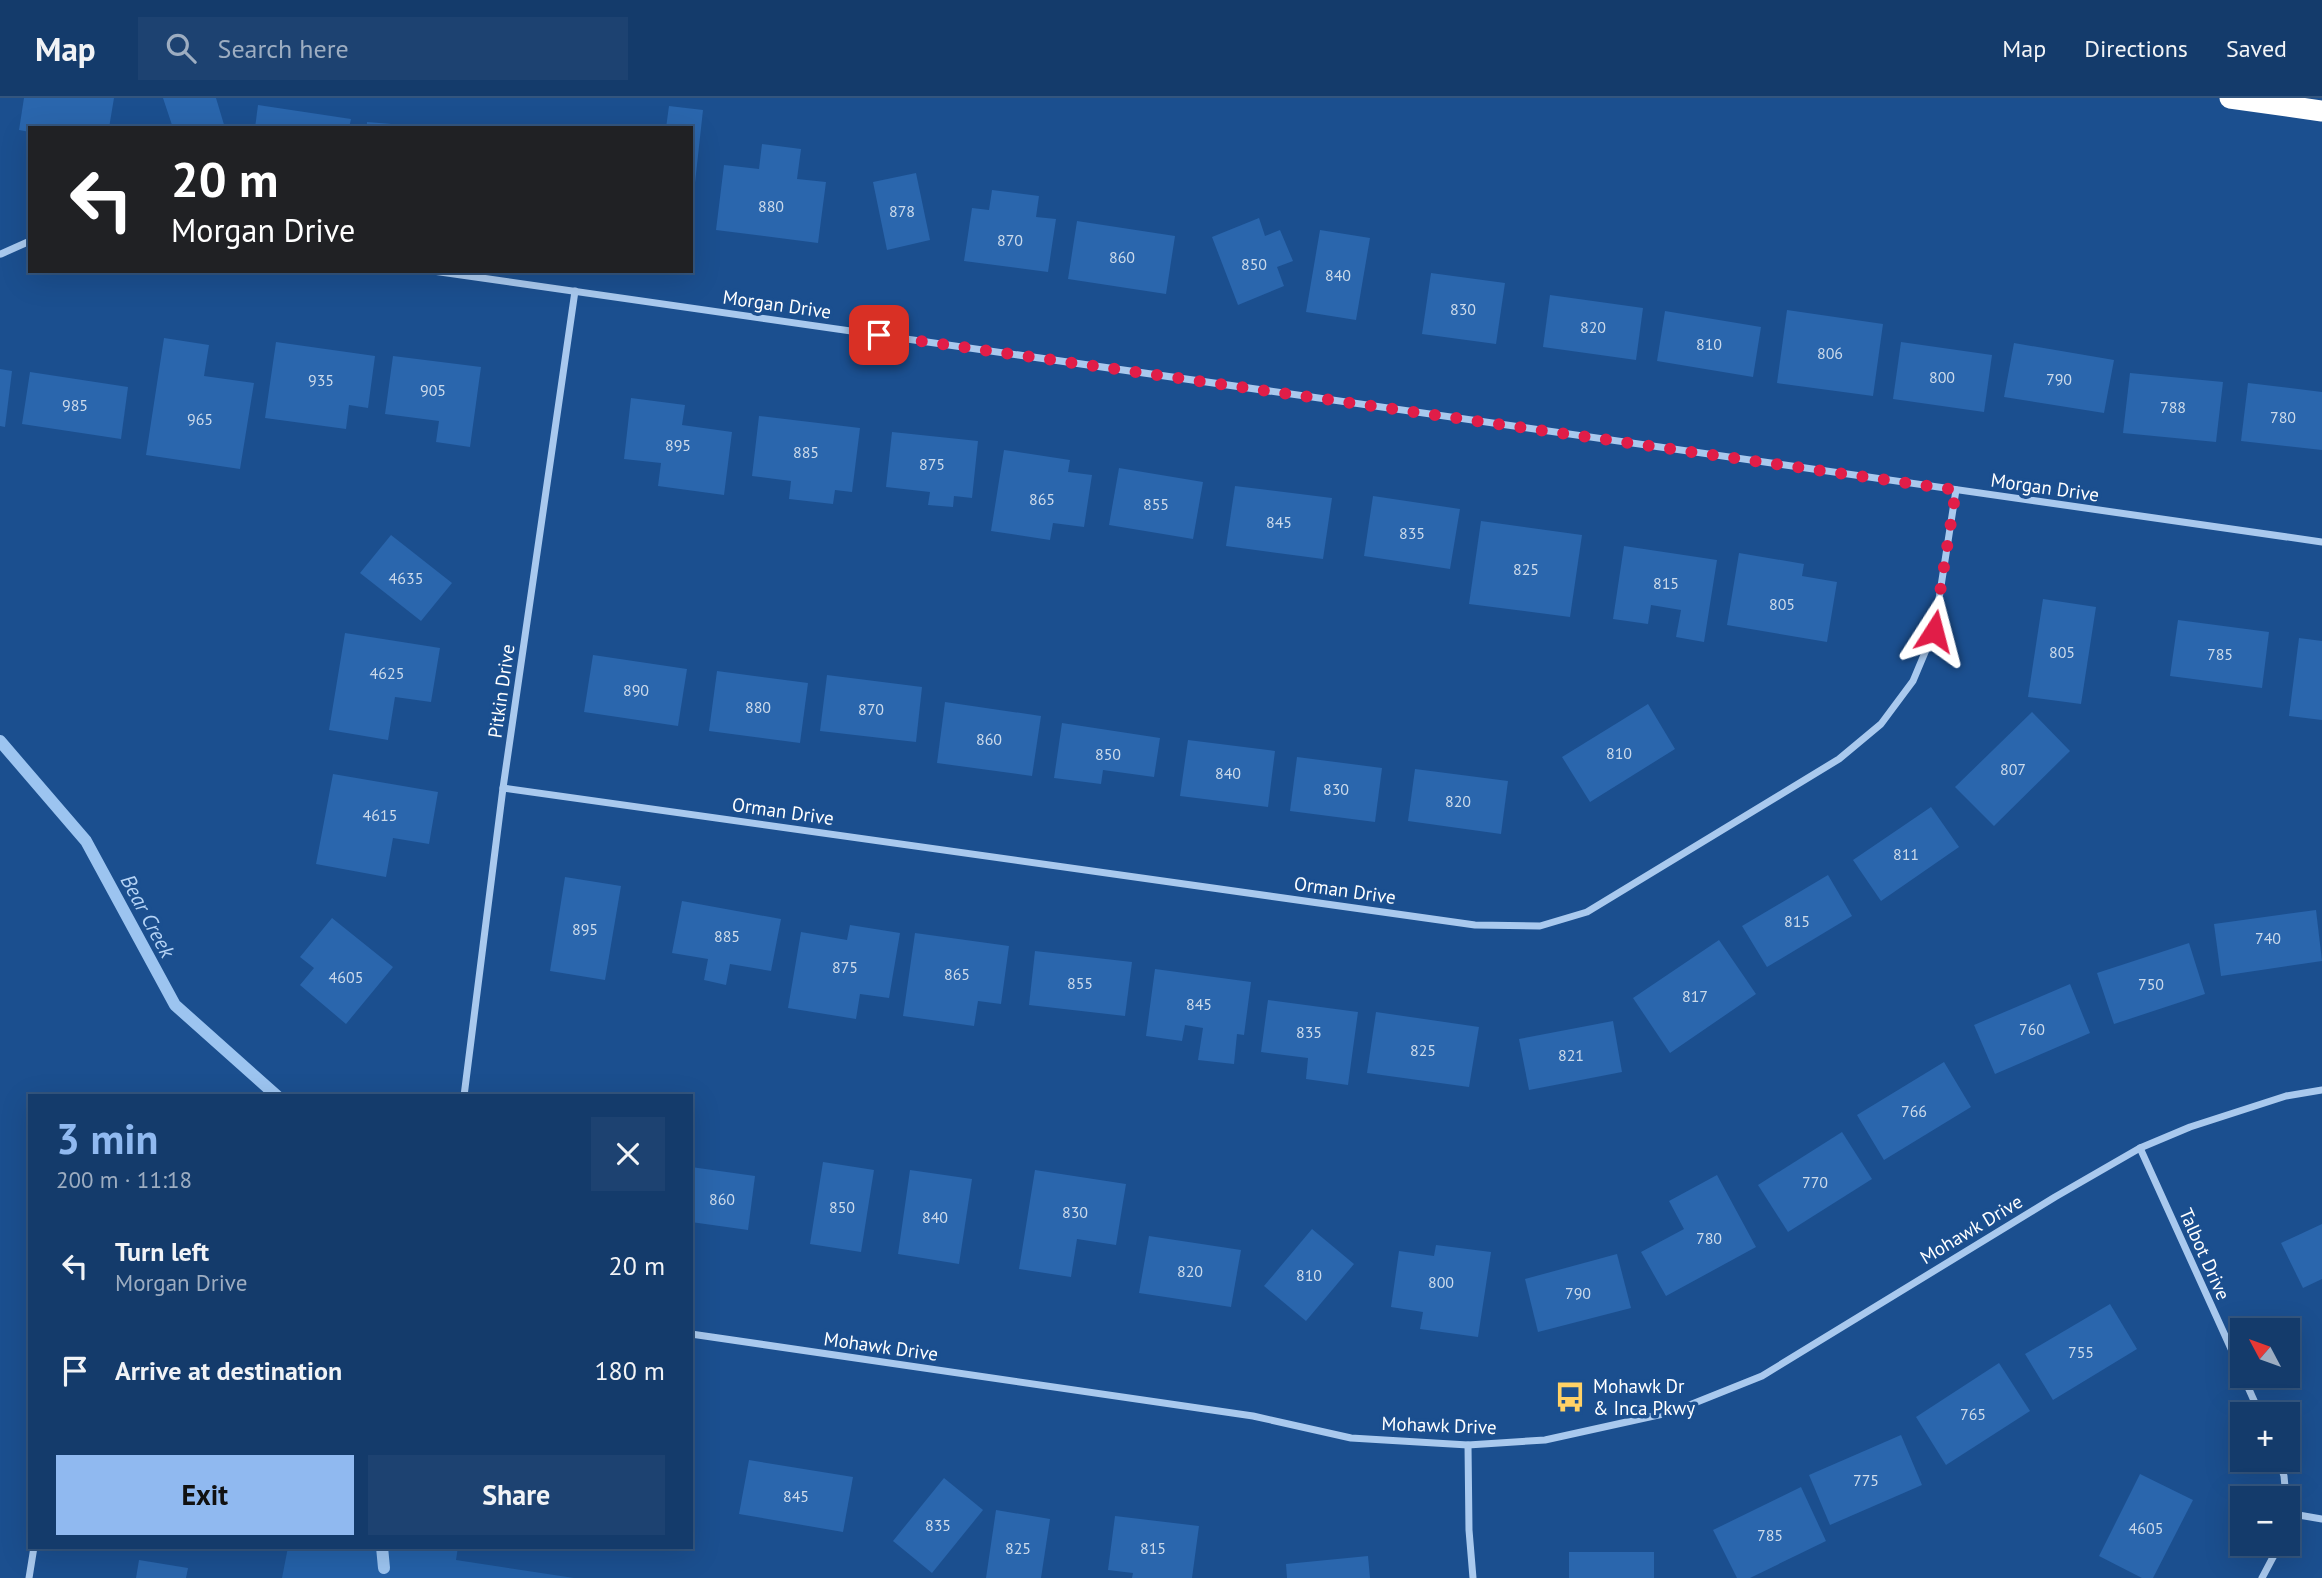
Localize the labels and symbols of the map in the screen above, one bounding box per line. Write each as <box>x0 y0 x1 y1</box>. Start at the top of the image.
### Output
house number: 880 <box>758 196 784 216</box>
house number: 878 <box>889 201 915 221</box>
house number: 870 <box>997 230 1023 250</box>
house number: 860 <box>1109 247 1135 267</box>
house number: 850 <box>1241 254 1267 274</box>
house number: 840 <box>1325 265 1351 285</box>
street label: Morgan Drive <box>721 285 833 323</box>
house number: 830 <box>1450 299 1476 319</box>
pin <box>849 305 909 365</box>
house number: 820 <box>1580 317 1606 337</box>
house number: 810 <box>1696 334 1722 354</box>
house number: 806 <box>1817 343 1843 363</box>
house number: 800 <box>1929 367 1955 387</box>
house number: 790 <box>2046 369 2072 389</box>
house number: 935 <box>308 370 334 390</box>
house number: 905 <box>420 380 446 400</box>
house number: 985 <box>62 395 88 415</box>
house number: 788 <box>2160 397 2186 417</box>
house number: 780 <box>2270 407 2296 427</box>
house number: 965 <box>187 409 213 429</box>
house number: 895 <box>665 435 691 455</box>
house number: 885 <box>793 442 819 462</box>
house number: 875 <box>919 454 945 474</box>
street label: Morgan Drive <box>1989 468 2101 506</box>
house number: 865 <box>1029 489 1055 509</box>
house number: 855 <box>1143 494 1169 514</box>
house number: 845 <box>1266 512 1292 532</box>
house number: 835 <box>1399 523 1425 543</box>
house number: 825 <box>1513 559 1539 579</box>
house number: 4635 <box>389 568 423 588</box>
house number: 815 <box>1653 573 1679 593</box>
house number: 805 <box>1769 594 1795 614</box>
position arrow <box>1897 594 1971 668</box>
house number: 805 <box>2049 642 2075 662</box>
street label: Pitkin Drive <box>483 643 519 739</box>
house number: 785 <box>2207 644 2233 664</box>
house number: 4625 <box>370 663 404 683</box>
house number: 890 <box>623 680 649 700</box>
house number: 880 <box>745 697 771 717</box>
house number: 870 <box>858 699 884 719</box>
house number: 860 <box>976 729 1002 749</box>
house number: 810 <box>1606 743 1632 763</box>
house number: 850 <box>1095 744 1121 764</box>
house number: 807 <box>2000 759 2026 779</box>
house number: 840 <box>1215 763 1241 783</box>
house number: 830 <box>1323 779 1349 799</box>
house number: 820 <box>1445 791 1471 811</box>
street label: Orman Drive <box>731 792 835 830</box>
house number: 4615 <box>363 805 397 825</box>
house number: 811 <box>1893 844 1919 864</box>
water label: Bear Creek <box>115 870 182 964</box>
street label: Orman Drive <box>1293 871 1397 909</box>
house number: 815 <box>1784 911 1810 931</box>
house number: 895 <box>572 919 598 939</box>
house number: 885 <box>714 926 740 946</box>
house number: 740 <box>2255 928 2281 948</box>
house number: 875 <box>832 957 858 977</box>
house number: 865 <box>944 964 970 984</box>
house number: 4605 <box>329 967 363 987</box>
house number: 855 <box>1067 973 1093 993</box>
house number: 750 <box>2138 974 2164 994</box>
house number: 817 <box>1682 986 1708 1006</box>
house number: 845 <box>1186 994 1212 1014</box>
house number: 760 <box>2019 1019 2045 1039</box>
house number: 835 <box>1296 1022 1322 1042</box>
house number: 825 <box>1410 1040 1436 1060</box>
house number: 821 <box>1558 1045 1584 1065</box>
house number: 766 <box>1901 1101 1927 1121</box>
house number: 770 <box>1802 1172 1828 1192</box>
house number: 860 <box>709 1189 735 1209</box>
street label: Mohawk Drive <box>1915 1189 2027 1269</box>
house number: 850 <box>829 1197 855 1217</box>
house number: 830 <box>1062 1202 1088 1222</box>
street label: Talbot Drive <box>2174 1204 2236 1304</box>
house number: 840 <box>922 1207 948 1227</box>
house number: 780 <box>1696 1228 1722 1248</box>
house number: 820 <box>1177 1261 1203 1281</box>
house number: 810 <box>1296 1265 1322 1285</box>
house number: 800 <box>1428 1272 1454 1292</box>
house number: 790 <box>1565 1283 1591 1303</box>
north arrow <box>2230 1318 2300 1388</box>
street label: Mohawk Drive <box>822 1326 940 1366</box>
house number: 755 <box>2068 1342 2094 1362</box>
place label: Mohawk Dr & Inca Pkwy <box>1593 1374 1695 1420</box>
bus stop icon: Mohawk Dr & Inca Pkwy <box>1553 1380 1587 1414</box>
house number: 765 <box>1960 1404 1986 1424</box>
street label: Mohawk Drive <box>1381 1411 1497 1439</box>
house number: 775 <box>1853 1470 1879 1490</box>
house number: 845 <box>783 1486 809 1506</box>
house number: 835 <box>925 1515 951 1535</box>
house number: 4605 <box>2129 1518 2163 1538</box>
house number: 785 <box>1757 1525 1783 1545</box>
house number: 825 <box>1005 1538 1031 1558</box>
house number: 815 <box>1140 1538 1166 1558</box>

